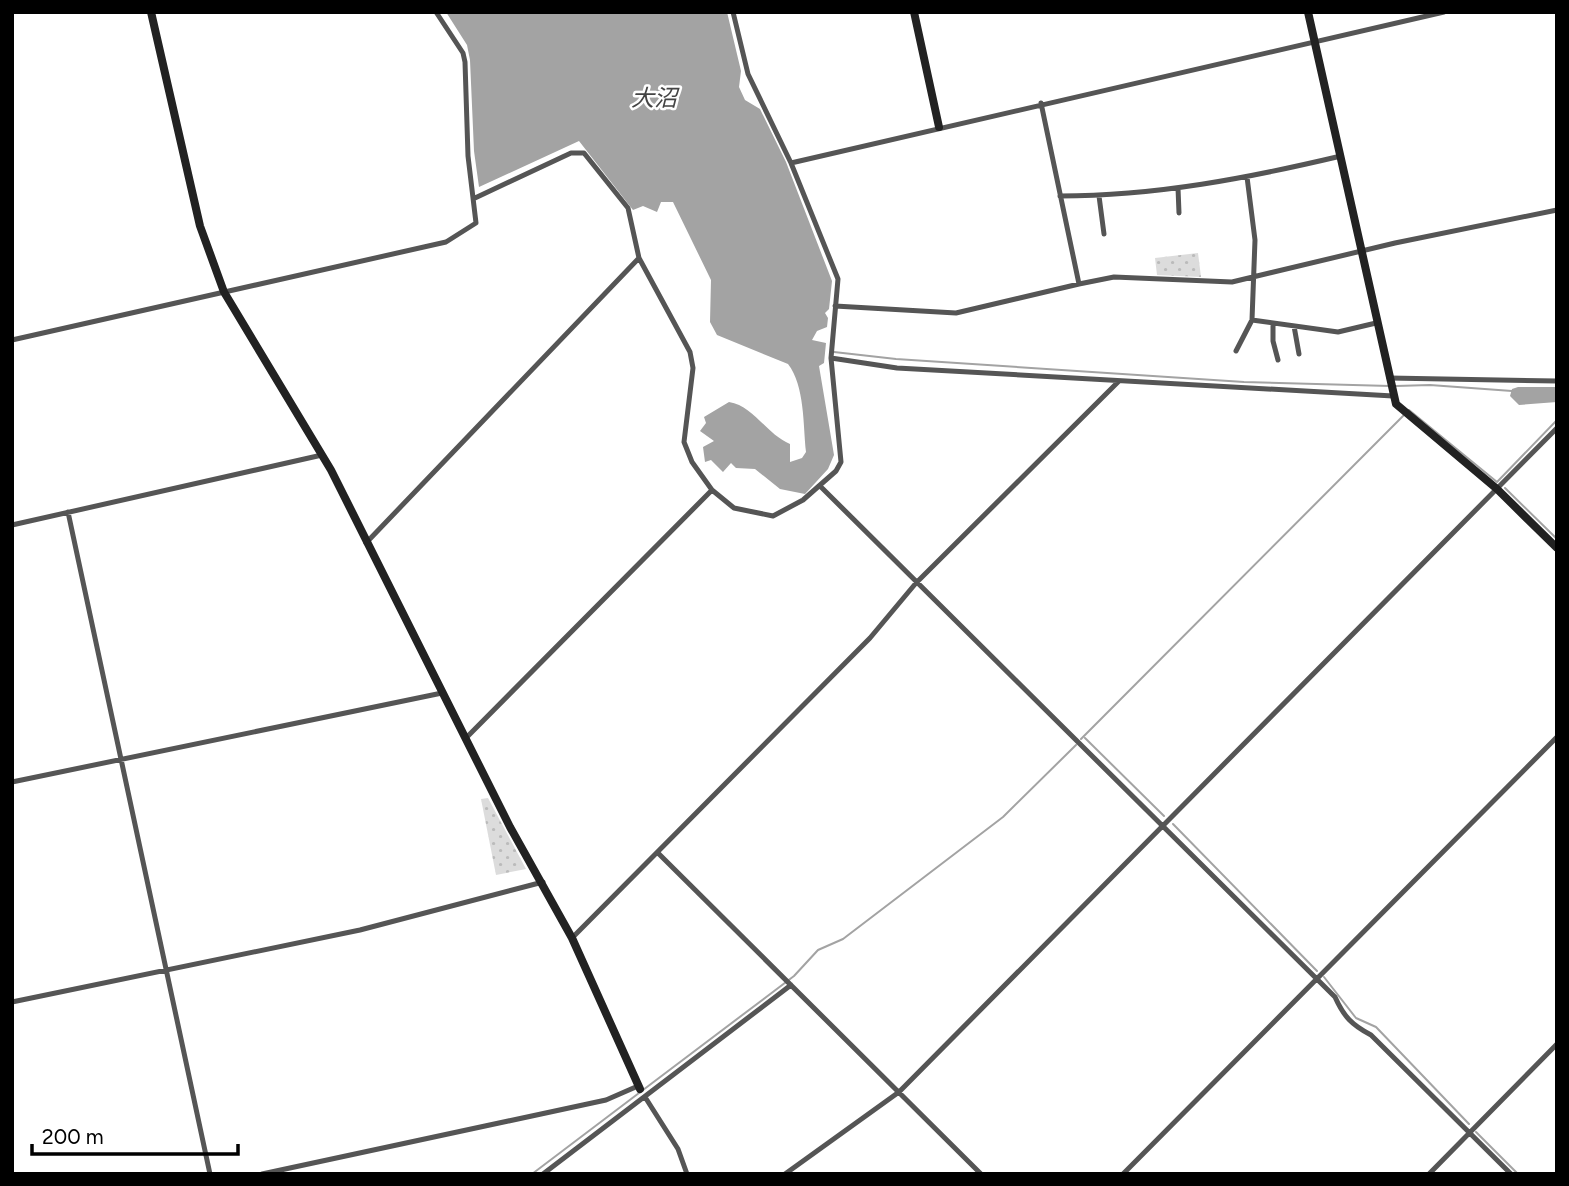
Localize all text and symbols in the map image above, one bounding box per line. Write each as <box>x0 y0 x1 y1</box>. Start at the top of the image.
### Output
water label: 大沼 <box>631 84 680 112</box>
scale bar <box>32 1112 238 1156</box>
text: 200 m <box>42 1124 104 1149</box>

